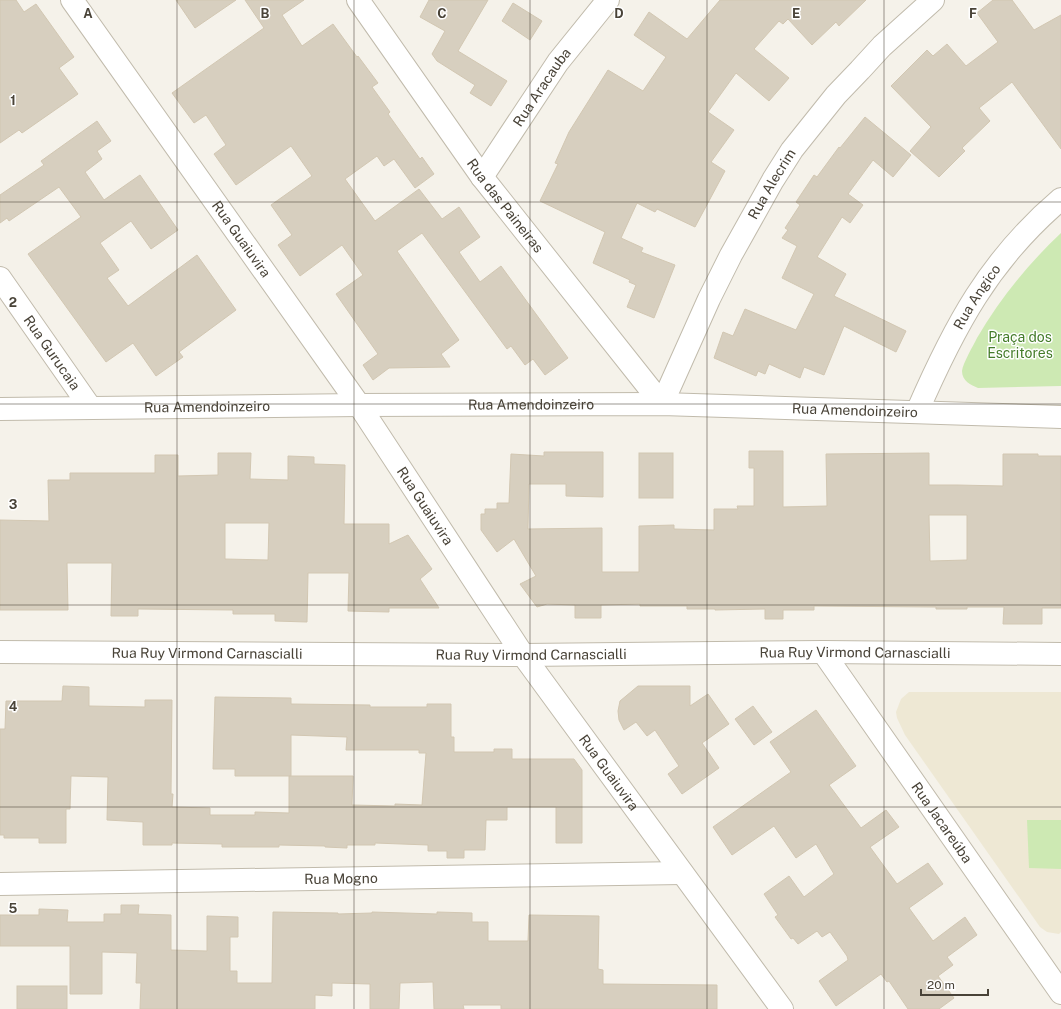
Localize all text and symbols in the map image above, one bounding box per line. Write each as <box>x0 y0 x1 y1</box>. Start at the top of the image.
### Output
text: A <box>83 6 93 21</box>
text: B <box>261 6 270 21</box>
text: C <box>437 6 447 21</box>
text: D <box>614 6 624 21</box>
text: E <box>792 6 800 21</box>
text: F <box>969 6 977 21</box>
street label: Rua Aracauba <box>510 45 574 129</box>
text: 1 <box>10 93 16 108</box>
street label: Rua Alecrim <box>745 146 799 222</box>
street label: Rua das Paineiras <box>464 156 547 256</box>
street label: Rua Guaiuvira <box>209 198 274 280</box>
street label: Rua Angico <box>950 261 1004 332</box>
text: 2 <box>9 295 17 310</box>
street label: Rua Gurucaia <box>21 312 84 393</box>
park label: Praça dos Escritores <box>987 329 1053 361</box>
street label: Rua Amendoinzeiro <box>468 396 594 413</box>
street label: Rua Amendoinzeiro <box>144 398 270 415</box>
street label: Rua Amendoinzeiro <box>792 400 918 420</box>
street label: Rua Guaiuvira <box>394 464 457 548</box>
text: 3 <box>9 497 18 512</box>
street label: Rua Ruy Virmond Carnascialli <box>759 644 951 661</box>
street label: Rua Ruy Virmond Carnascialli <box>111 645 303 662</box>
street label: Rua Ruy Virmond Carnascialli <box>435 646 627 663</box>
text: 4 <box>9 699 18 714</box>
street label: Rua Guaiuvira <box>576 731 642 814</box>
street label: Rua Jacareúba <box>908 779 976 866</box>
street label: Rua Mogno <box>304 870 378 887</box>
text: 5 <box>9 901 18 916</box>
scale bar <box>921 971 988 997</box>
text: 20 m <box>927 978 955 992</box>

